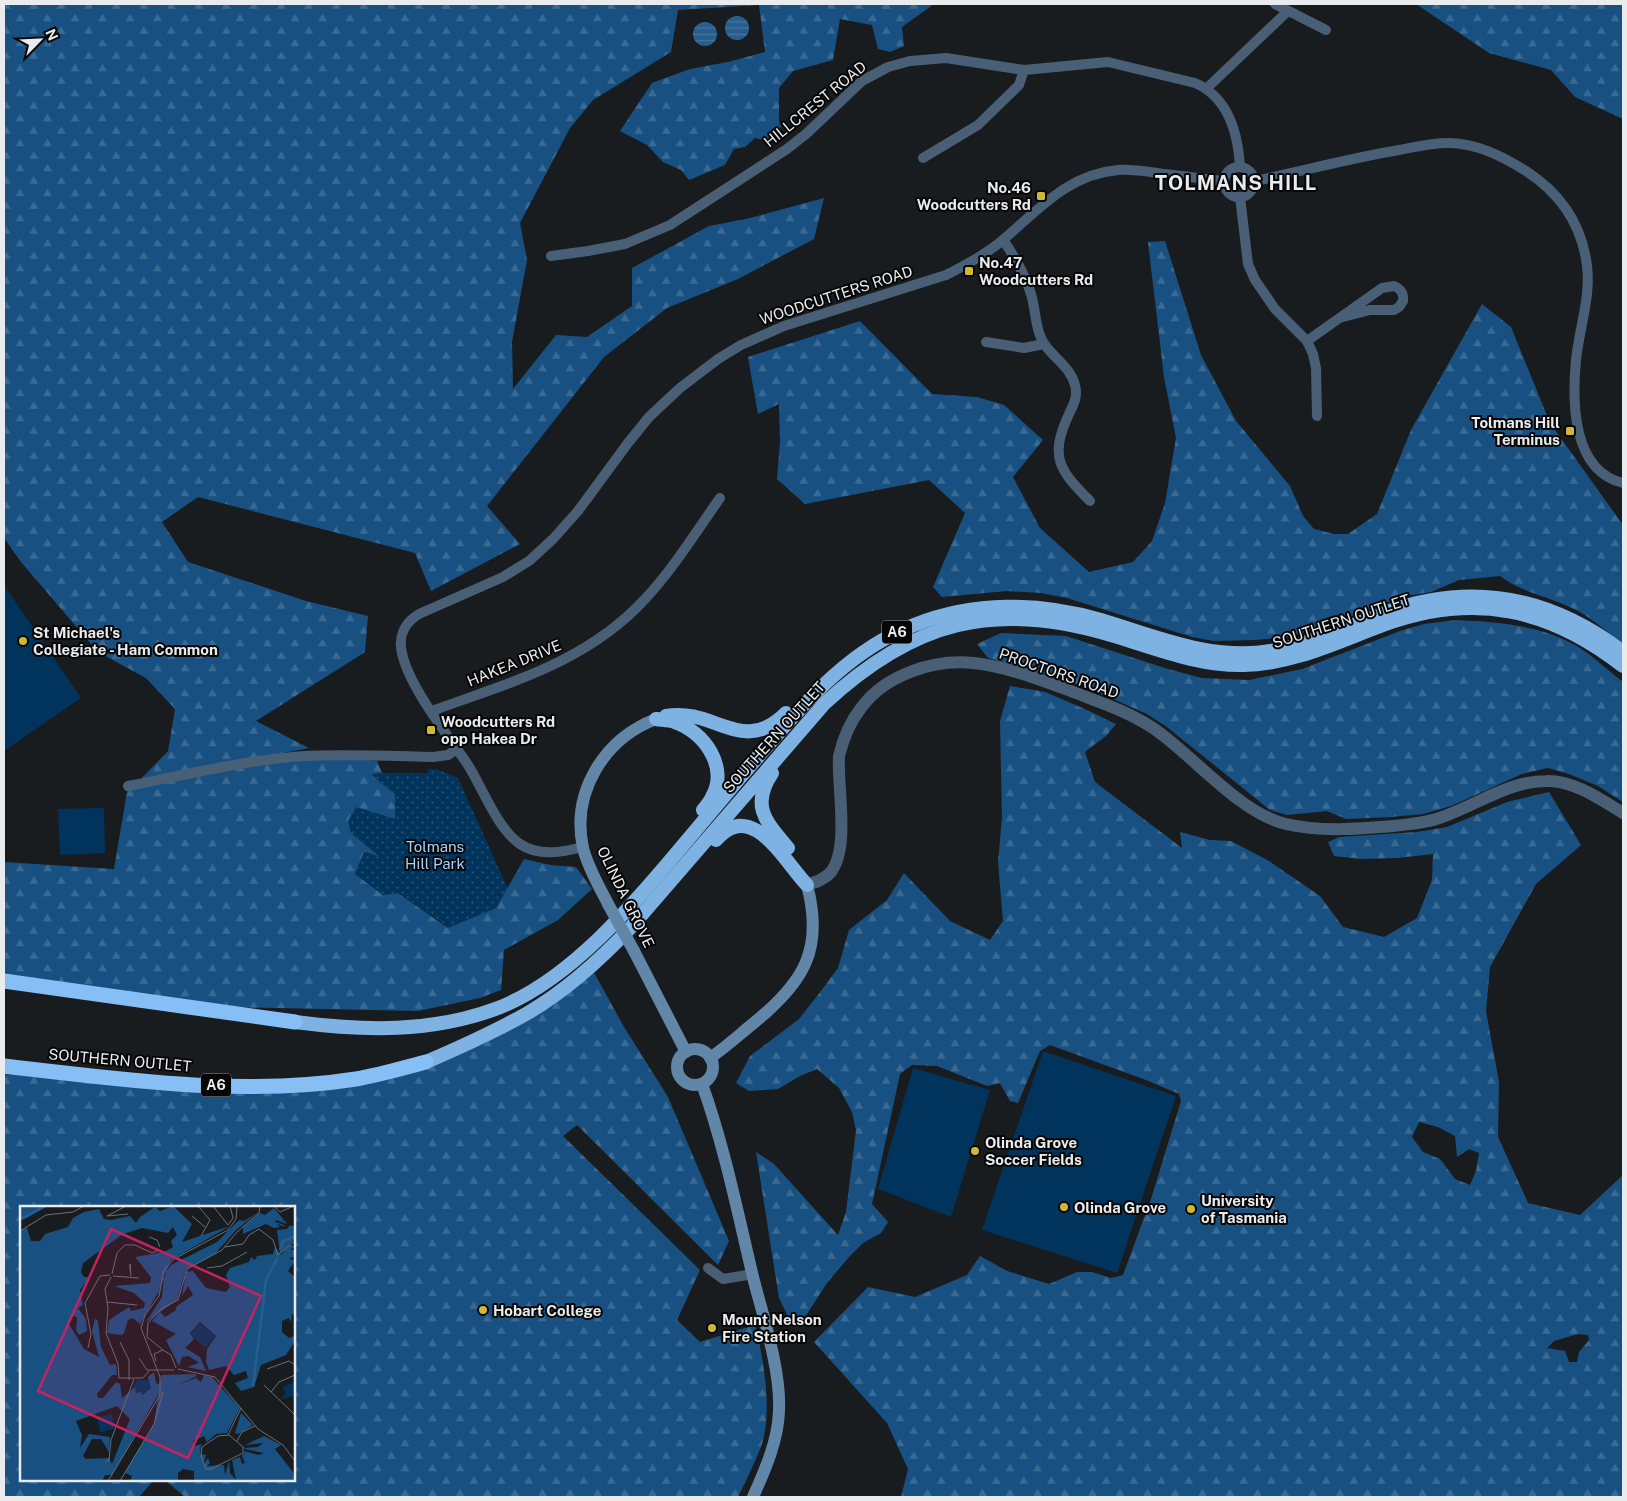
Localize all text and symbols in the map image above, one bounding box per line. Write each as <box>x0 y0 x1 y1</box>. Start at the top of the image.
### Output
north arrow <box>15 15 65 65</box>
text: N <box>42 26 61 43</box>
street label: HILLCREST ROAD <box>761 58 869 150</box>
district label: TOLMANS HILL <box>1155 171 1317 195</box>
place label: No.46 Woodcutters Rd <box>917 179 1031 213</box>
marker: No.46 Woodcutters Rd <box>1035 190 1047 202</box>
place label: No.47 Woodcutters Rd <box>979 254 1093 288</box>
street label: WOODCUTTERS ROAD <box>757 262 915 328</box>
marker: No.47 Woodcutters Rd <box>963 265 975 277</box>
place label: Tolmans Hill Terminus <box>1471 414 1560 448</box>
marker: Tolmans Hill Terminus <box>1564 425 1576 437</box>
street label: SOUTHERN OUTLET <box>1270 591 1412 651</box>
road number: A6 <box>882 620 912 644</box>
place label: St Michael's Collegiate - Ham Common <box>33 624 218 658</box>
marker: St Michael's Collegiate - Ham Common <box>17 635 29 647</box>
street label: HAKEA DRIVE <box>464 636 564 690</box>
street label: PROCTORS ROAD <box>997 645 1121 701</box>
street label: SOUTHERN OUTLET <box>720 678 828 796</box>
place label: Woodcutters Rd opp Hakea Dr <box>441 713 555 747</box>
marker: Woodcutters Rd opp Hakea Dr <box>425 724 437 736</box>
park label: Tolmans Hill Park <box>405 838 465 872</box>
street label: OLINDA GROVE <box>594 844 658 950</box>
street label: SOUTHERN OUTLET <box>48 1045 192 1075</box>
road number: A6 <box>201 1074 231 1096</box>
place label: Olinda Grove Soccer Fields <box>985 1134 1082 1168</box>
marker: Olinda Grove Soccer Fields <box>969 1145 981 1157</box>
place label: University of Tasmania <box>1201 1192 1287 1226</box>
place label: Olinda Grove <box>1074 1199 1166 1216</box>
marker: Olinda Grove <box>1058 1201 1070 1213</box>
marker: University of Tasmania <box>1185 1203 1197 1215</box>
inset map <box>20 1206 295 1481</box>
place label: Hobart College <box>493 1302 601 1319</box>
marker: Hobart College <box>477 1304 489 1316</box>
place label: Mount Nelson Fire Station <box>722 1311 822 1345</box>
marker: Mount Nelson Fire Station <box>706 1322 718 1334</box>

